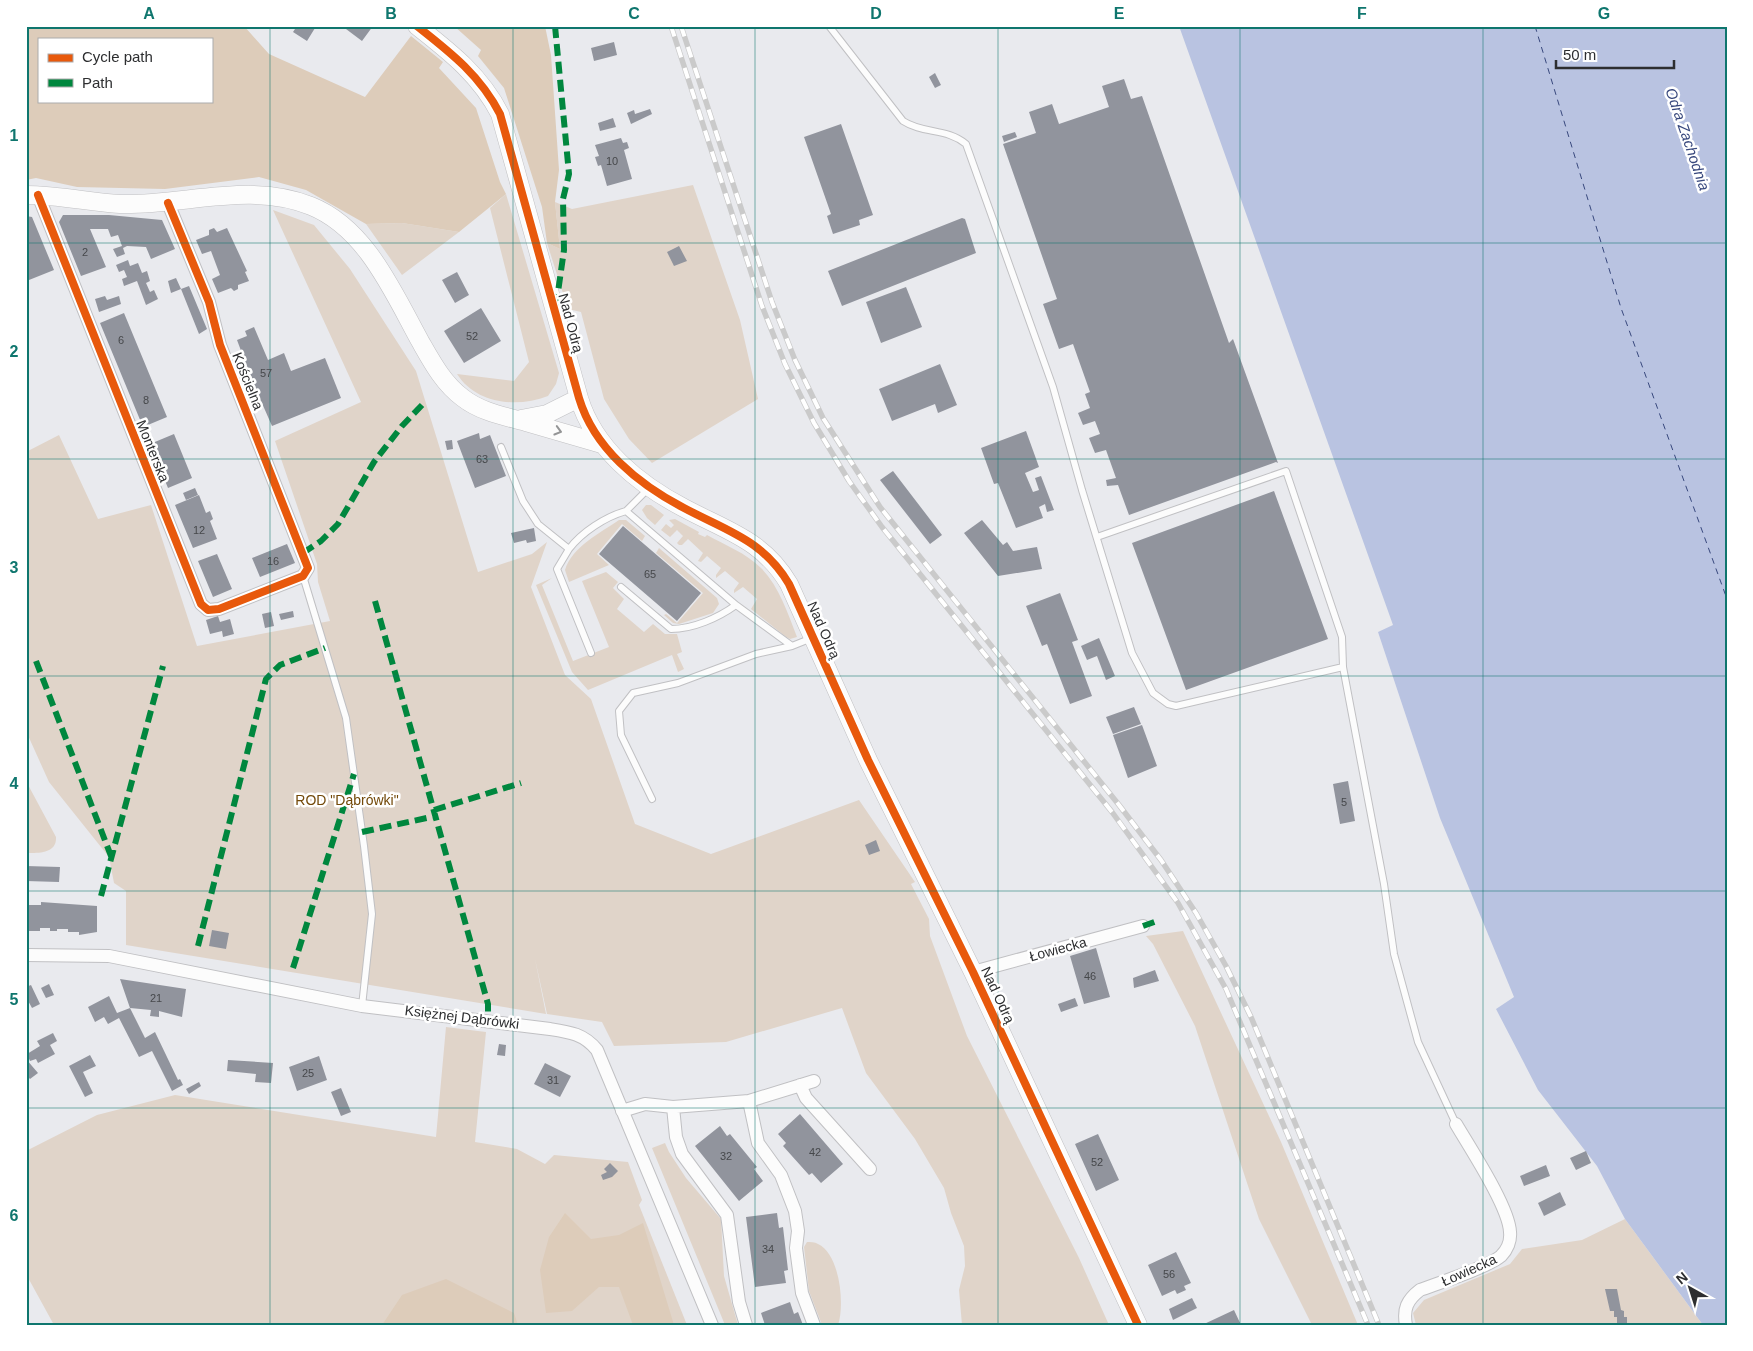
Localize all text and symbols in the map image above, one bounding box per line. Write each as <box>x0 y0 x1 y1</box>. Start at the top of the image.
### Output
text: A <box>143 5 155 22</box>
text: B <box>385 5 397 22</box>
text: C <box>628 5 640 22</box>
text: D <box>870 5 882 22</box>
text: E <box>1114 5 1125 22</box>
text: F <box>1357 5 1367 22</box>
text: G <box>1598 5 1610 22</box>
legend <box>38 38 212 102</box>
scale bar <box>1556 38 1673 70</box>
text: 50 m <box>1563 46 1596 63</box>
text: Cycle path <box>82 48 153 65</box>
text: Path <box>82 74 113 91</box>
water label: Odra Zachodnia <box>1662 85 1714 193</box>
text: 1 <box>10 127 19 144</box>
house number: 10 <box>606 155 618 167</box>
house number: 2 <box>82 246 88 258</box>
street label: Nad Odrą <box>555 292 587 355</box>
house number: 52 <box>466 330 478 342</box>
house number: 6 <box>118 334 124 346</box>
text: 2 <box>10 343 19 360</box>
street label: Kościelna <box>229 350 267 412</box>
house number: 57 <box>260 367 272 379</box>
house number: 8 <box>143 394 149 406</box>
street label: Monterska <box>133 418 173 484</box>
one-way arrow <box>554 426 562 436</box>
house number: 63 <box>476 453 488 465</box>
house number: 12 <box>193 524 205 536</box>
house number: 16 <box>267 555 279 567</box>
text: 3 <box>10 559 19 576</box>
house number: 65 <box>644 568 656 580</box>
street label: Nad Odrą <box>804 599 844 661</box>
text: 4 <box>10 775 19 792</box>
park label: ROD "Dąbrówki" <box>295 792 399 808</box>
house number: 5 <box>1341 796 1347 808</box>
street label: Łowiecka <box>1028 934 1088 964</box>
street label: Nad Odrą <box>978 964 1018 1026</box>
house number: 46 <box>1084 970 1096 982</box>
text: 5 <box>10 991 19 1008</box>
house number: 21 <box>150 992 162 1004</box>
street label: Księżnej Dąbrówki <box>404 1002 520 1032</box>
house number: 25 <box>302 1067 314 1079</box>
house number: 31 <box>547 1074 559 1086</box>
house number: 42 <box>809 1146 821 1158</box>
house number: 32 <box>720 1150 732 1162</box>
house number: 52 <box>1091 1156 1103 1168</box>
text: 6 <box>10 1207 19 1224</box>
house number: 34 <box>762 1243 774 1255</box>
street label: Łowiecka <box>1439 1251 1499 1289</box>
north arrow <box>1666 1264 1716 1314</box>
house number: 56 <box>1163 1268 1175 1280</box>
text: N <box>1673 1268 1691 1287</box>

